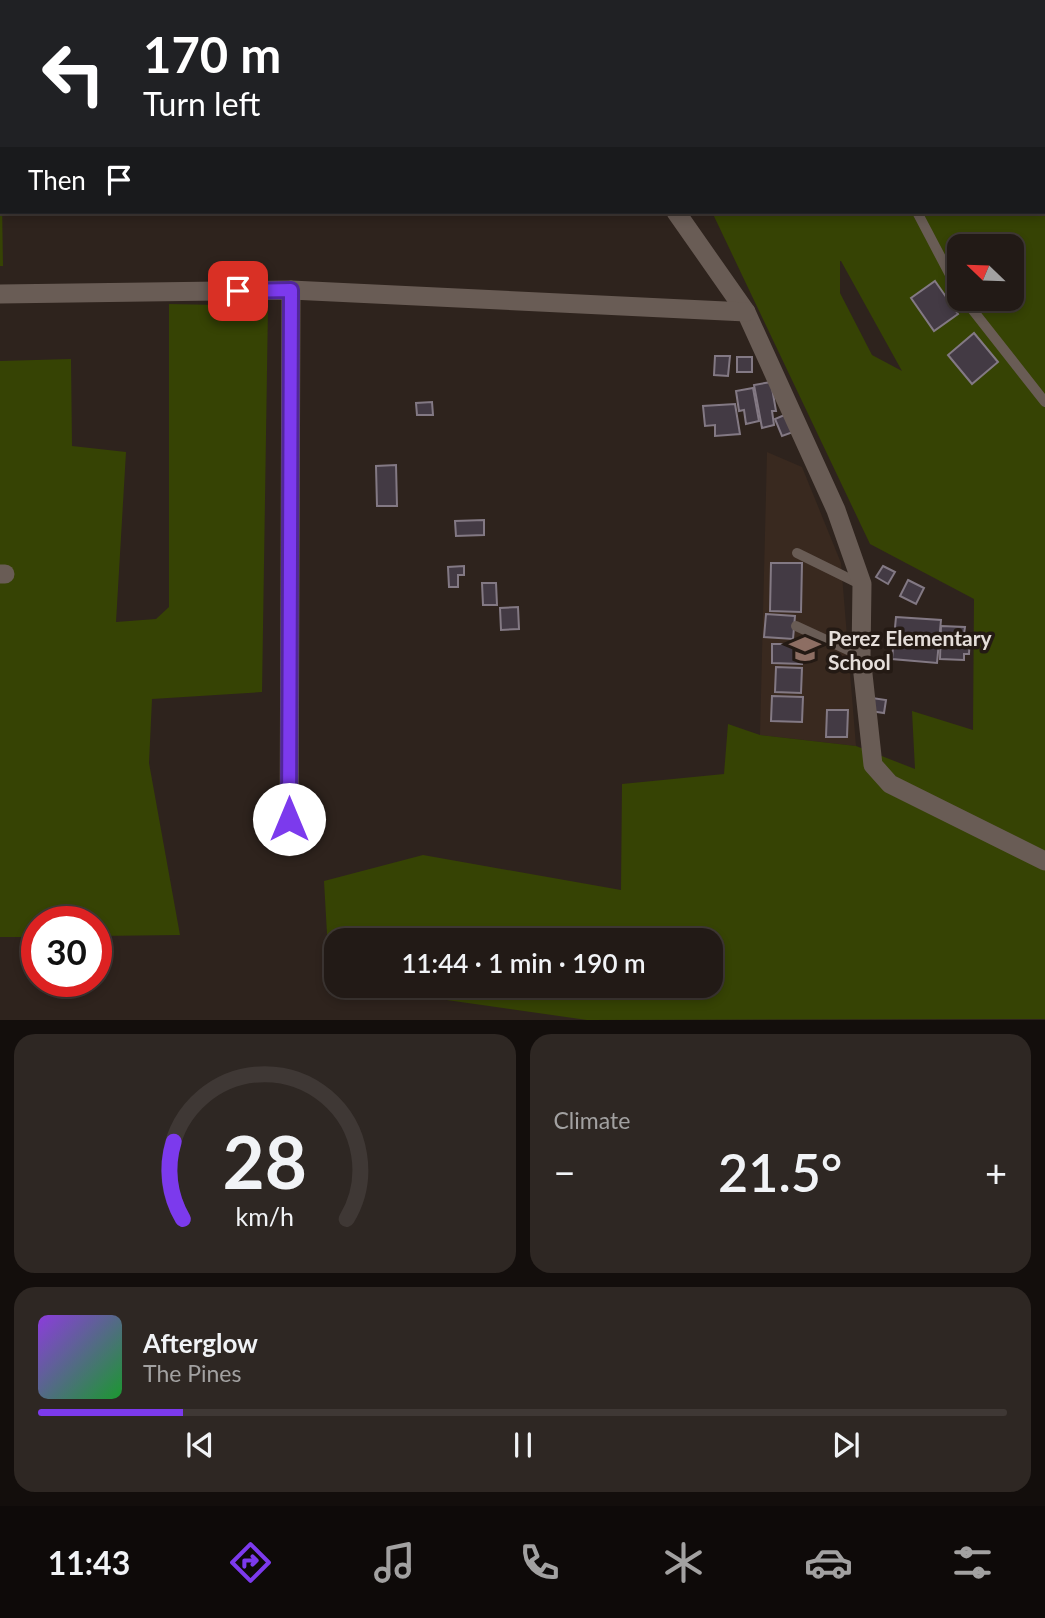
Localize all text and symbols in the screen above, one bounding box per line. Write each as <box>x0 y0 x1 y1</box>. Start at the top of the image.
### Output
text: 170 m <box>143 25 281 83</box>
icon: left <box>28 28 119 119</box>
text: Turn left <box>143 84 260 123</box>
icon: arrive <box>100 161 138 199</box>
text: Then <box>28 164 86 196</box>
north arrow <box>947 234 1024 312</box>
map controls <box>947 234 1024 311</box>
pin <box>208 261 268 321</box>
icon: arrive <box>219 272 257 310</box>
place label: Perez Elementary School <box>828 625 992 674</box>
school or university icon: Perez Elementary School <box>788 632 822 666</box>
position arrow <box>252 782 326 856</box>
speed limit sign: 30 <box>21 906 112 997</box>
text: 11:44 · 1 min · 190 m <box>401 947 646 979</box>
text: Climate <box>554 1106 630 1134</box>
text: 28 <box>223 1118 307 1206</box>
text: 21.5° <box>718 1141 842 1203</box>
text: − <box>554 1149 576 1195</box>
text: + <box>985 1149 1007 1195</box>
text: km/h <box>235 1201 294 1231</box>
text: Afterglow <box>143 1327 258 1359</box>
text: The Pines <box>143 1359 241 1387</box>
icon: previous <box>181 1426 219 1464</box>
icon: pause <box>504 1426 542 1464</box>
icon: next <box>827 1426 865 1464</box>
icon: directions <box>226 1538 275 1587</box>
icon: music <box>370 1538 419 1587</box>
icon: phone <box>515 1538 564 1587</box>
icon: climate <box>659 1538 708 1587</box>
icon: car <box>804 1538 853 1587</box>
icon: filters <box>948 1538 997 1587</box>
text: 11:43 <box>48 1543 130 1582</box>

